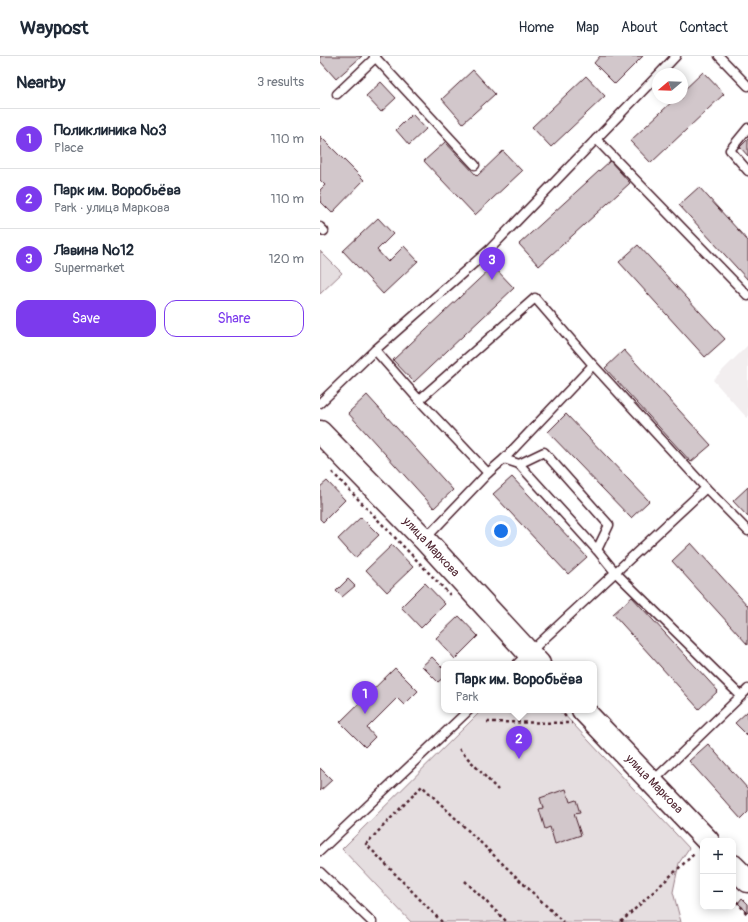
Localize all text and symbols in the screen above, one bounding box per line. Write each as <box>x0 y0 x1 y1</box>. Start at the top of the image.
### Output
text: Waypost <box>20 16 89 40</box>
text: Home <box>519 19 554 36</box>
text: Map <box>576 19 599 36</box>
text: About <box>621 19 657 36</box>
text: Contact <box>679 19 728 36</box>
north arrow <box>652 68 688 104</box>
text: Nearby <box>16 72 65 93</box>
text: 3 results <box>257 74 304 90</box>
text: Поликлиника №3 <box>54 121 167 140</box>
text: 1 <box>26 131 32 147</box>
text: 110 m <box>271 131 304 147</box>
text: Place <box>54 140 83 156</box>
text: Парк им. Воробьёва <box>54 181 181 200</box>
text: 2 <box>25 191 33 207</box>
text: 110 m <box>271 191 304 207</box>
text: Park · улица Маркова <box>54 200 169 216</box>
text: Лавина №12 <box>54 241 134 260</box>
pin: 3 <box>479 247 505 280</box>
text: 3 <box>25 251 33 267</box>
text: 120 m <box>268 251 304 267</box>
text: Supermarket <box>54 260 125 276</box>
button: Save <box>16 300 156 337</box>
button: Share <box>164 300 304 337</box>
street label: улица Маркова <box>399 513 463 580</box>
your location <box>491 521 511 541</box>
popup <box>441 661 597 713</box>
text: Парк им. Воробьёва <box>456 670 582 689</box>
pin: 1 <box>352 681 378 714</box>
text: Park <box>456 689 478 705</box>
pin: 2 <box>506 726 532 759</box>
street label: улица Маркова <box>621 751 686 817</box>
map controls <box>700 838 736 910</box>
button: + <box>700 838 736 874</box>
button: − <box>700 874 736 910</box>

